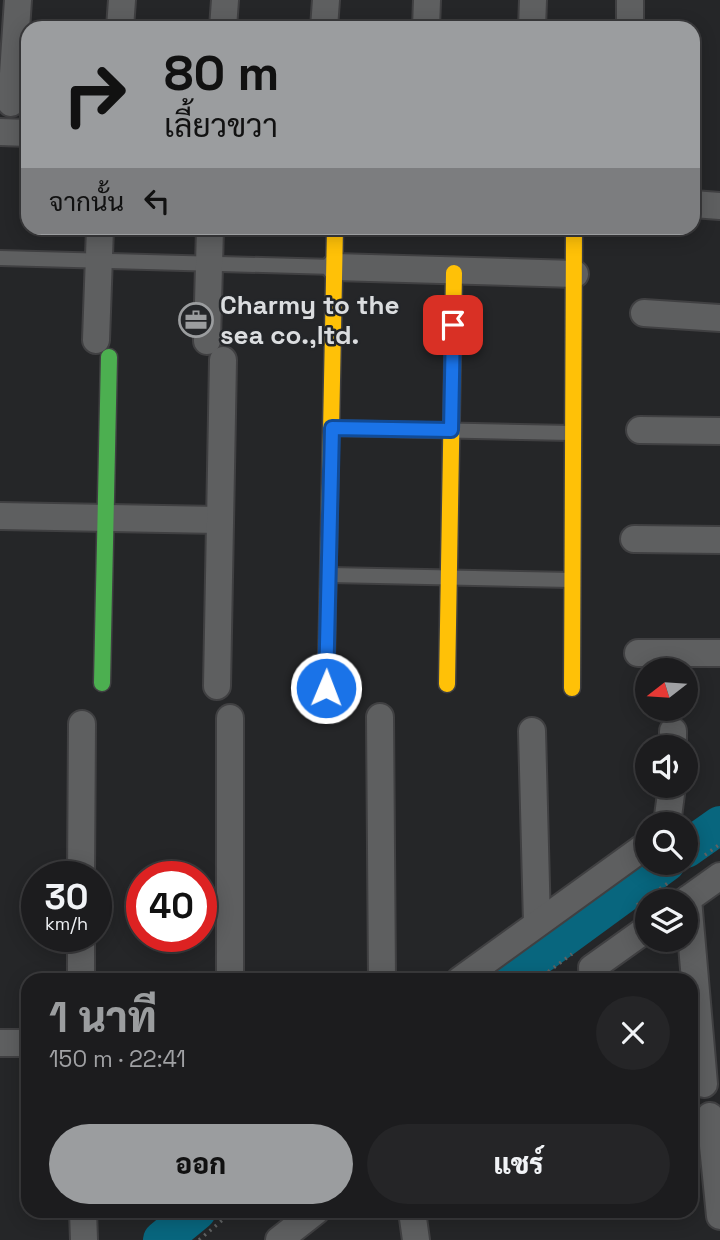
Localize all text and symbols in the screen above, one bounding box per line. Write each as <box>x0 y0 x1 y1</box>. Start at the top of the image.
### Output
text: 80 m <box>164 42 279 104</box>
icon: right <box>49 49 140 140</box>
text: เลี้ยวขวา <box>164 106 278 146</box>
icon: left <box>138 182 176 220</box>
text: จากนั้น <box>49 185 124 219</box>
place label: Charmy to the sea co.,ltd. <box>220 288 399 352</box>
pin <box>423 295 483 355</box>
office icon: Charmy to the sea co.,ltd. <box>177 301 215 339</box>
icon: arrive <box>434 306 472 344</box>
position arrow <box>289 651 363 725</box>
north arrow <box>635 658 698 721</box>
map controls <box>635 658 698 952</box>
button: sound <box>635 735 698 798</box>
button: search <box>635 812 698 875</box>
speed limit sign: 40 <box>126 861 217 952</box>
text: 30 <box>45 875 88 919</box>
button: layers <box>635 889 698 952</box>
text: km/h <box>45 912 88 935</box>
text: 1 นาที <box>49 991 157 1044</box>
button: close <box>596 996 670 1070</box>
text: 150 m · 22:41 <box>49 1044 186 1074</box>
button: ออก <box>49 1124 353 1204</box>
button: แชร์ <box>367 1124 670 1204</box>

